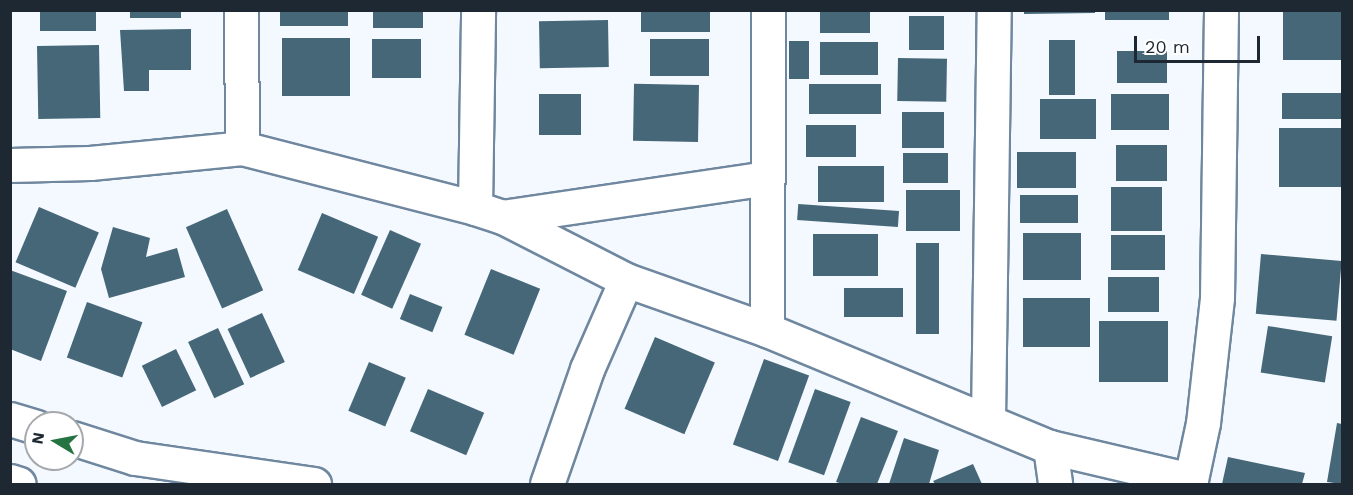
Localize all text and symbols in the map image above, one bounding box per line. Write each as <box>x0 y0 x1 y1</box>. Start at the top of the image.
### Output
scale bar <box>1137 24 1263 62</box>
text: 20 m <box>1145 36 1190 57</box>
north arrow <box>24 411 84 471</box>
text: N <box>27 431 48 446</box>

